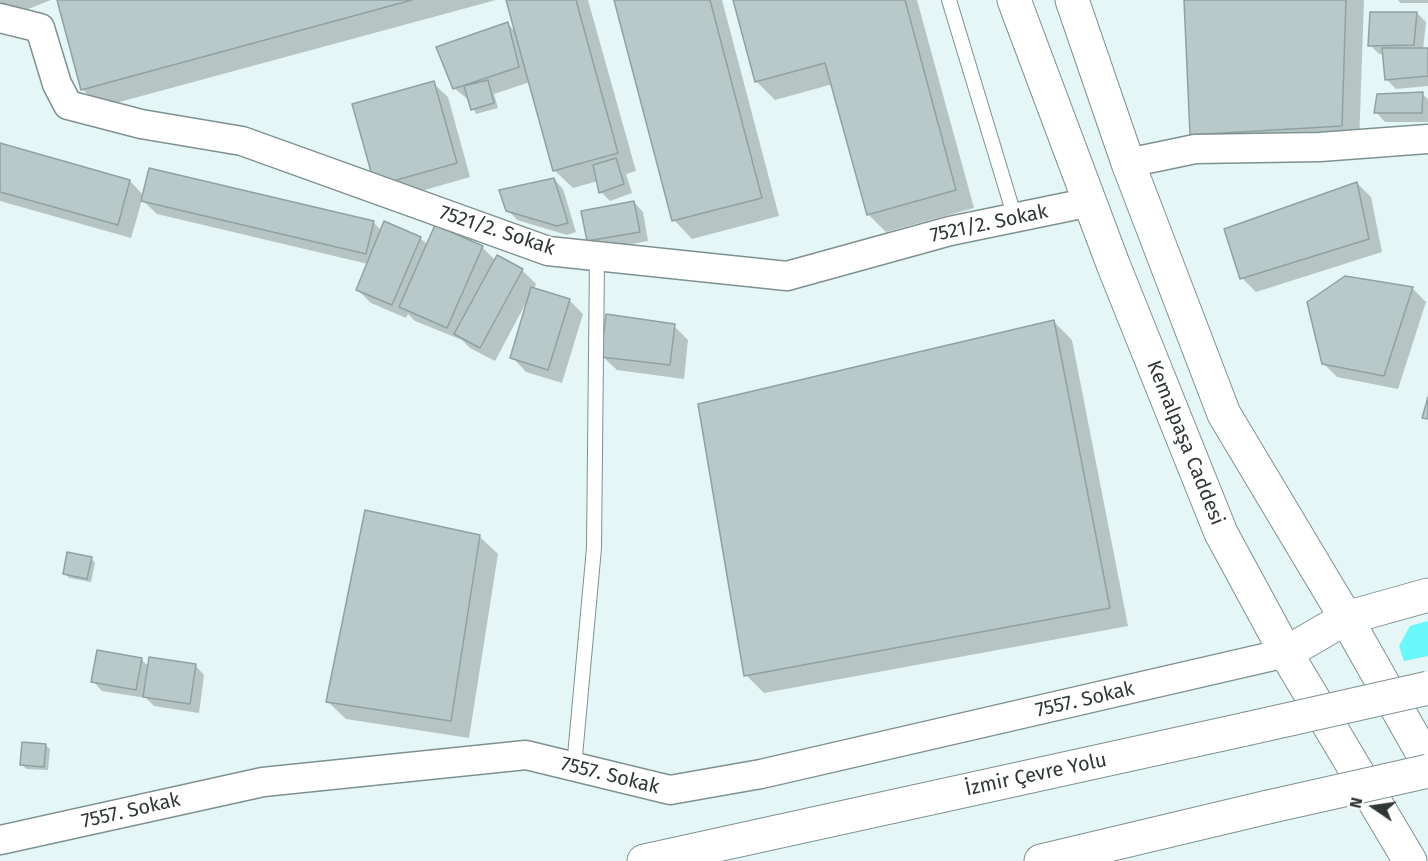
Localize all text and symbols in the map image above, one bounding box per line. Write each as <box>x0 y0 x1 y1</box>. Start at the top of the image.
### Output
street label: 7521/2. Sokak <box>928 200 1050 248</box>
street label: 7521/2. Sokak <box>436 201 558 261</box>
street label: Kemalpaşa Caddesi <box>1141 357 1229 529</box>
street label: 7557. Sokak <box>1033 677 1137 723</box>
street label: İzmir Çevre Yolu <box>963 748 1109 802</box>
street label: 7557. Sokak <box>558 752 662 800</box>
north arrow <box>1344 777 1404 837</box>
street label: 7557. Sokak <box>79 788 183 834</box>
text: N <box>1346 796 1366 810</box>

